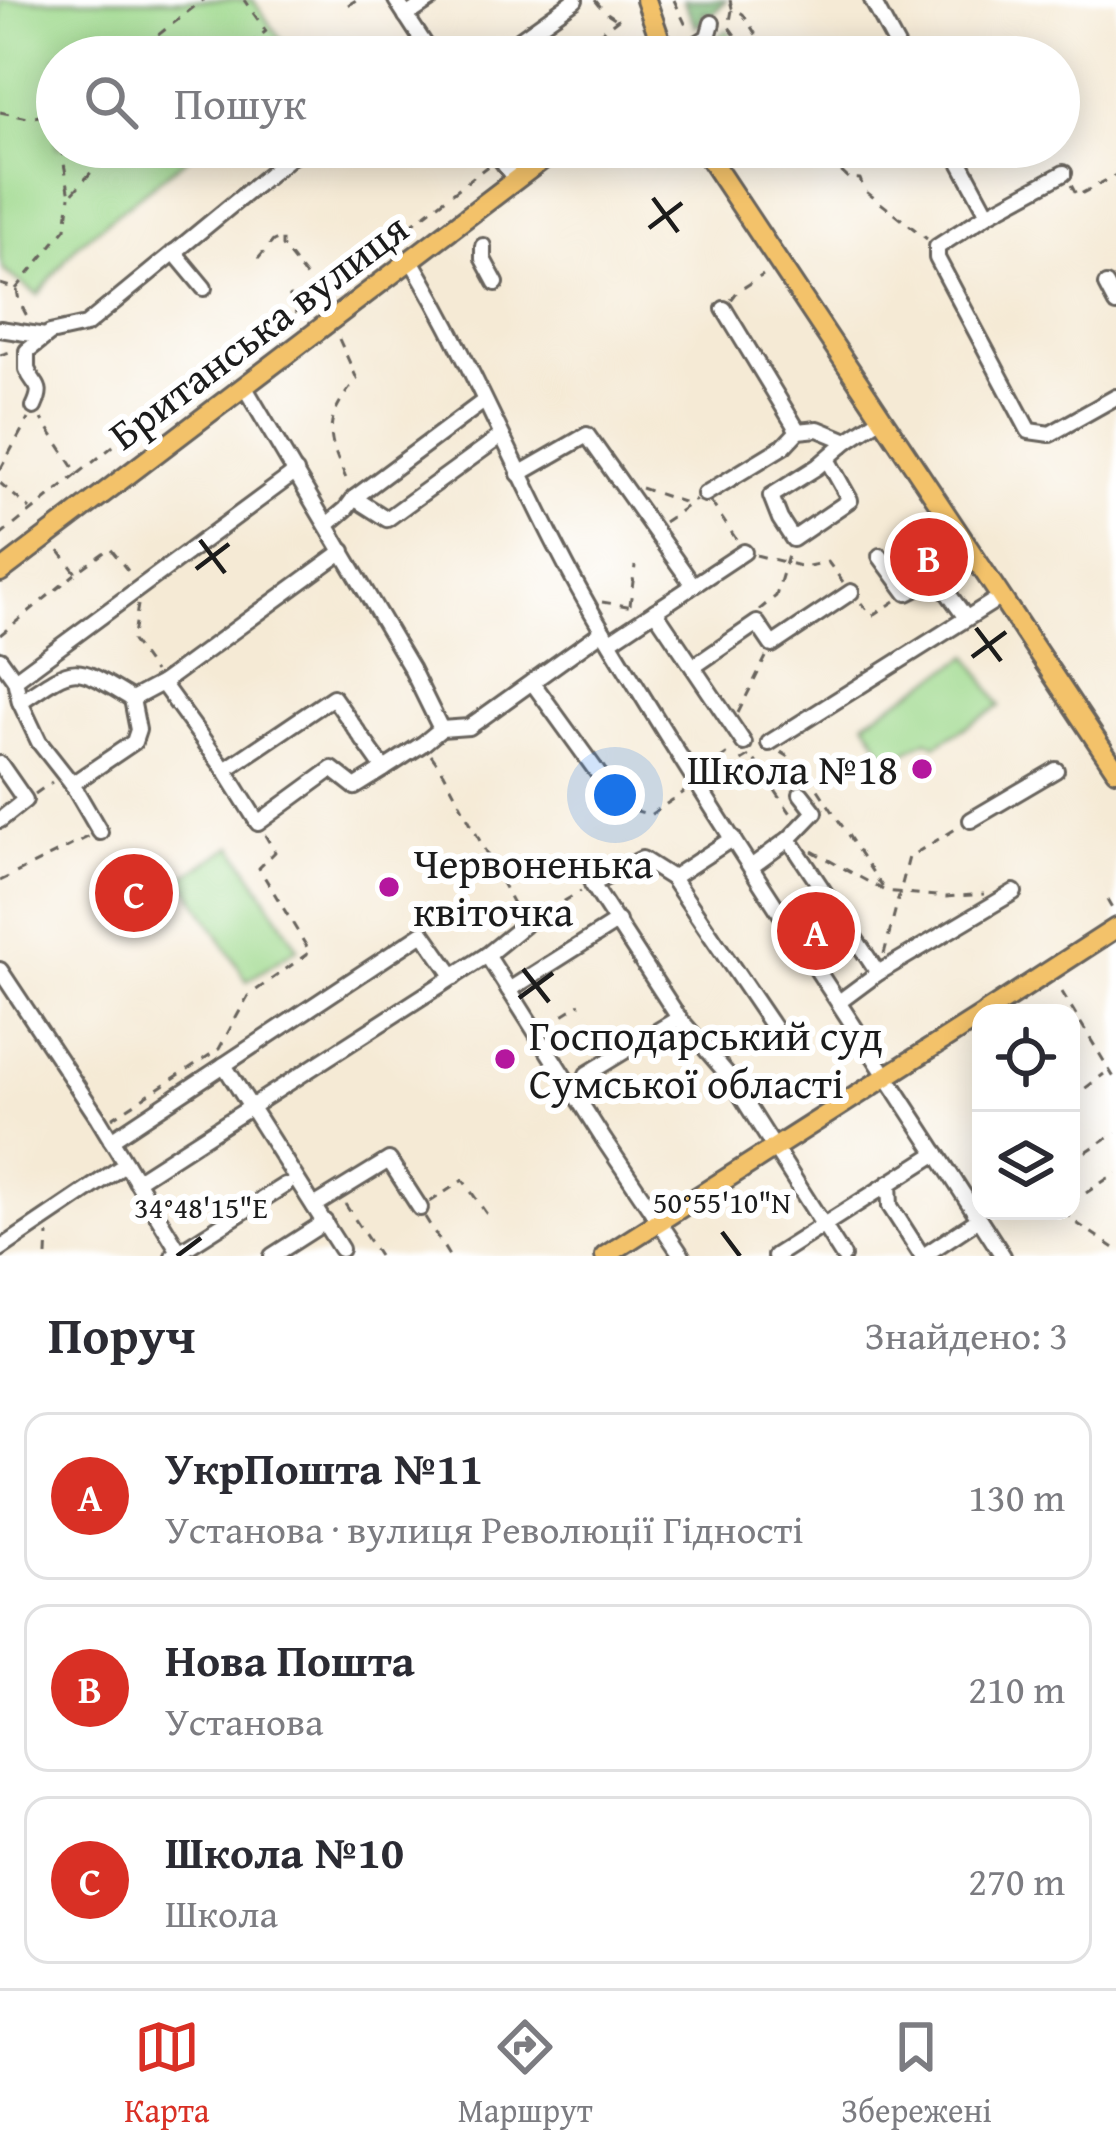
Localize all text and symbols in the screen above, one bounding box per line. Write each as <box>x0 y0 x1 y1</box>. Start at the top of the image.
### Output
search box <box>36 36 1080 168</box>
icon: search <box>78 69 144 135</box>
text: Пошук <box>174 70 307 135</box>
street label: Британська вулиця <box>95 198 420 464</box>
pin: B <box>890 512 968 602</box>
place label: Школа №18 <box>687 738 898 799</box>
marker: Школа №18 <box>909 756 935 782</box>
your location <box>585 765 645 825</box>
place label: Червоненька квіточка <box>413 832 653 941</box>
pin: C <box>95 848 173 938</box>
marker: Червоненька квіточка <box>376 874 402 900</box>
pin: A <box>777 886 855 976</box>
place label: Господарський суд Сумської області <box>529 1004 883 1113</box>
map controls <box>972 1004 1080 1220</box>
button: locate <box>972 1004 1080 1112</box>
marker: Господарський суд Сумської області <box>492 1046 518 1072</box>
button: layers <box>972 1112 1080 1220</box>
text: 50°55'10"N <box>653 1180 791 1224</box>
text: 34°48'15"E <box>134 1185 268 1229</box>
text: Поруч <box>48 1297 195 1372</box>
text: Знайдено: 3 <box>865 1306 1068 1363</box>
text: УкрПошта №11 <box>165 1435 483 1500</box>
text: A <box>78 1468 102 1525</box>
text: 130 m <box>968 1468 1065 1525</box>
text: Установа · вулиця Революції Гідності <box>165 1500 803 1557</box>
text: Нова Пошта <box>165 1627 415 1692</box>
text: B <box>78 1660 102 1717</box>
text: 210 m <box>968 1660 1065 1717</box>
text: Установа <box>165 1692 324 1749</box>
text: Школа №10 <box>165 1819 404 1884</box>
text: C <box>79 1852 101 1909</box>
text: 270 m <box>968 1852 1065 1909</box>
text: Школа <box>165 1884 278 1941</box>
tab: Карта <box>124 2014 210 2134</box>
tab: Маршрут <box>458 2014 593 2134</box>
tab: Збережені <box>841 2014 992 2134</box>

